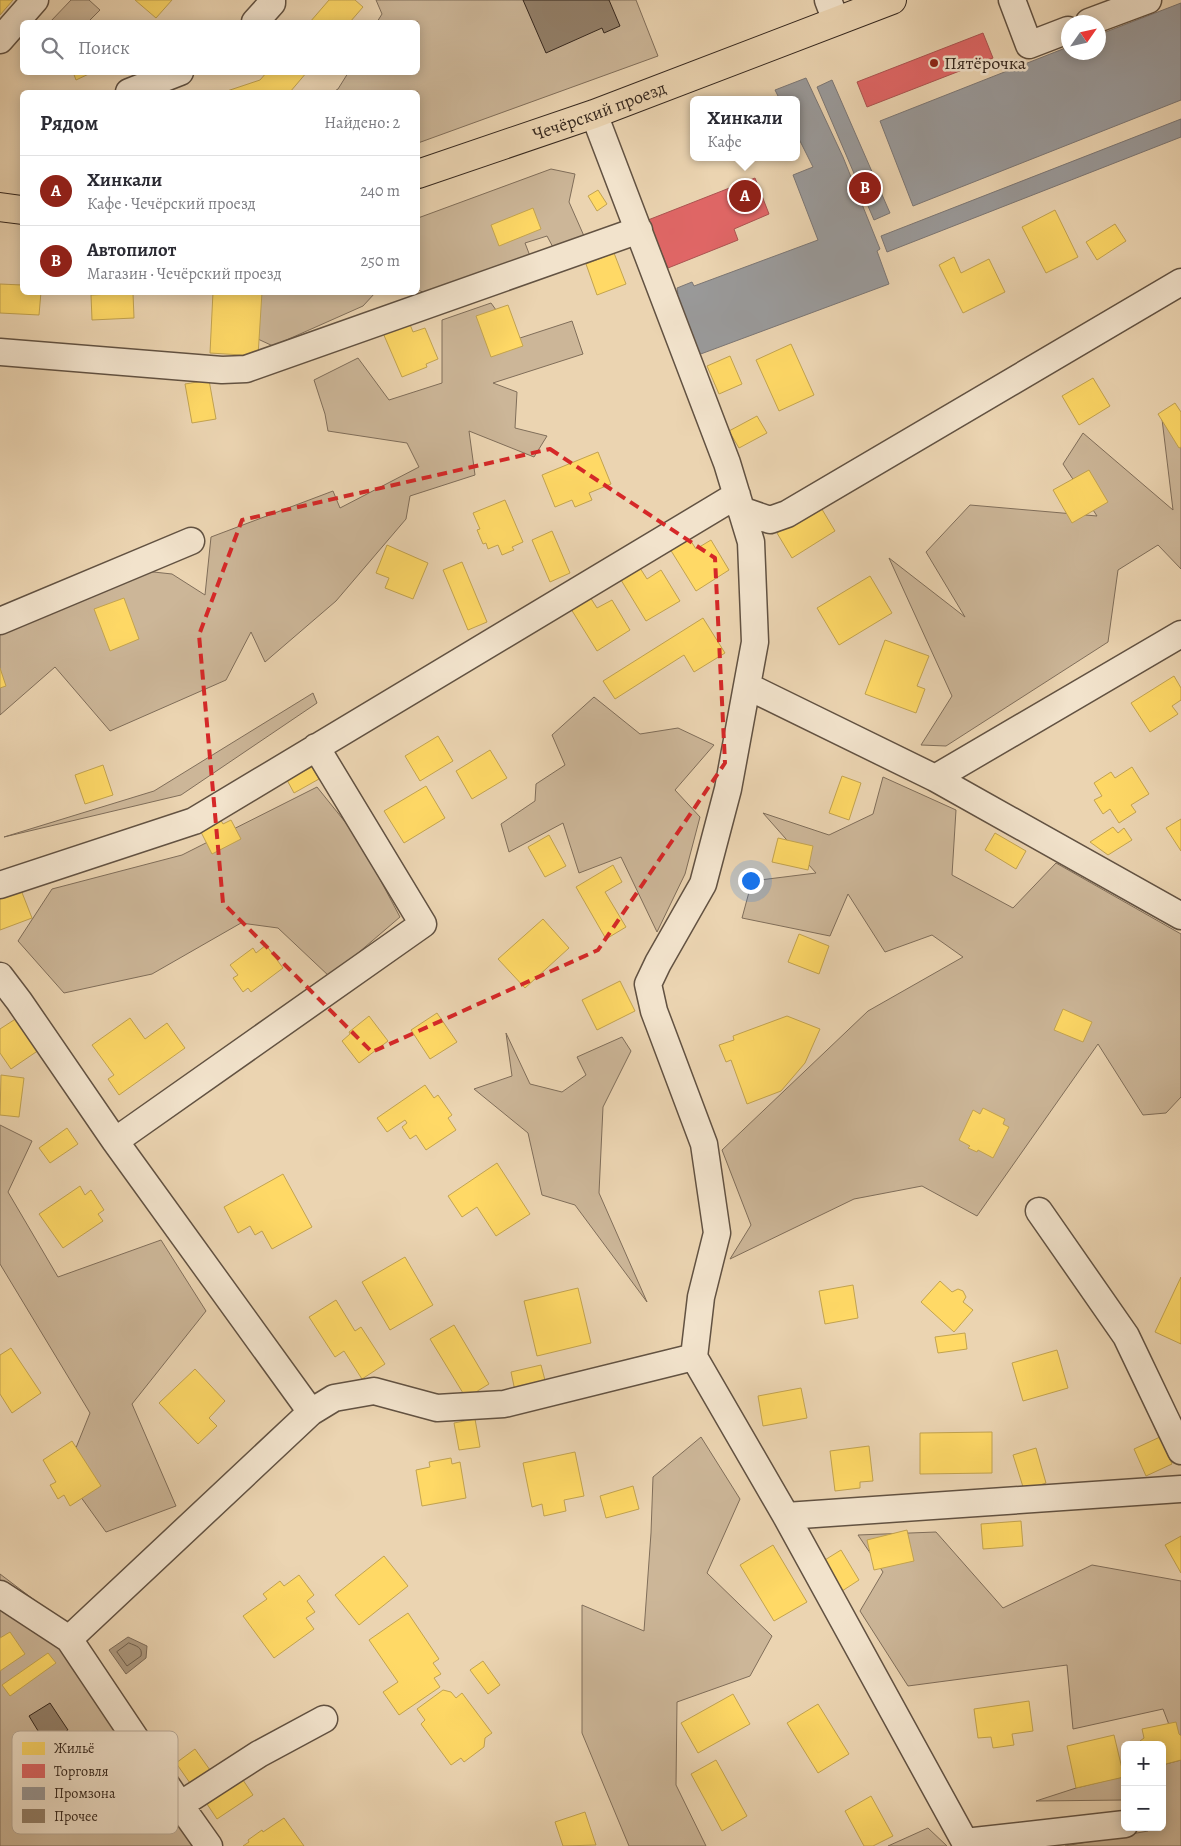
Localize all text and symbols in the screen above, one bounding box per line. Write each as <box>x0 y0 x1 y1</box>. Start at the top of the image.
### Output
north arrow <box>1061 15 1106 60</box>
search box <box>20 20 420 75</box>
icon: search <box>38 34 66 62</box>
text: Поиск <box>78 35 130 61</box>
place label: Пятёрочка <box>944 51 1027 75</box>
marker: Пятёрочка <box>928 57 940 69</box>
street label: Чечёрский проезд <box>529 75 670 146</box>
popup <box>690 96 800 161</box>
text: Хинкали <box>707 105 783 131</box>
text: Рядом <box>40 109 98 137</box>
text: Найдено: 2 <box>324 112 400 134</box>
text: Кафе <box>707 131 742 153</box>
text: Хинкали <box>87 167 162 193</box>
pin: B <box>849 169 881 207</box>
pin: A <box>729 177 761 215</box>
text: A <box>51 180 61 202</box>
text: 240 m <box>360 180 400 202</box>
text: Кафе · Чечёрский проезд <box>87 193 256 215</box>
text: Автопилот <box>87 237 176 263</box>
text: B <box>51 250 61 272</box>
text: 250 m <box>361 250 400 272</box>
text: Магазин · Чечёрский проезд <box>87 263 282 285</box>
your location <box>738 868 764 894</box>
legend <box>12 1731 178 1834</box>
text: Жильё <box>54 1739 94 1758</box>
map controls <box>1121 1741 1166 1831</box>
button: + <box>1121 1741 1166 1786</box>
text: Торговля <box>54 1762 109 1781</box>
text: Промзона <box>54 1784 116 1803</box>
button: − <box>1121 1786 1166 1831</box>
text: Прочее <box>54 1807 98 1826</box>

